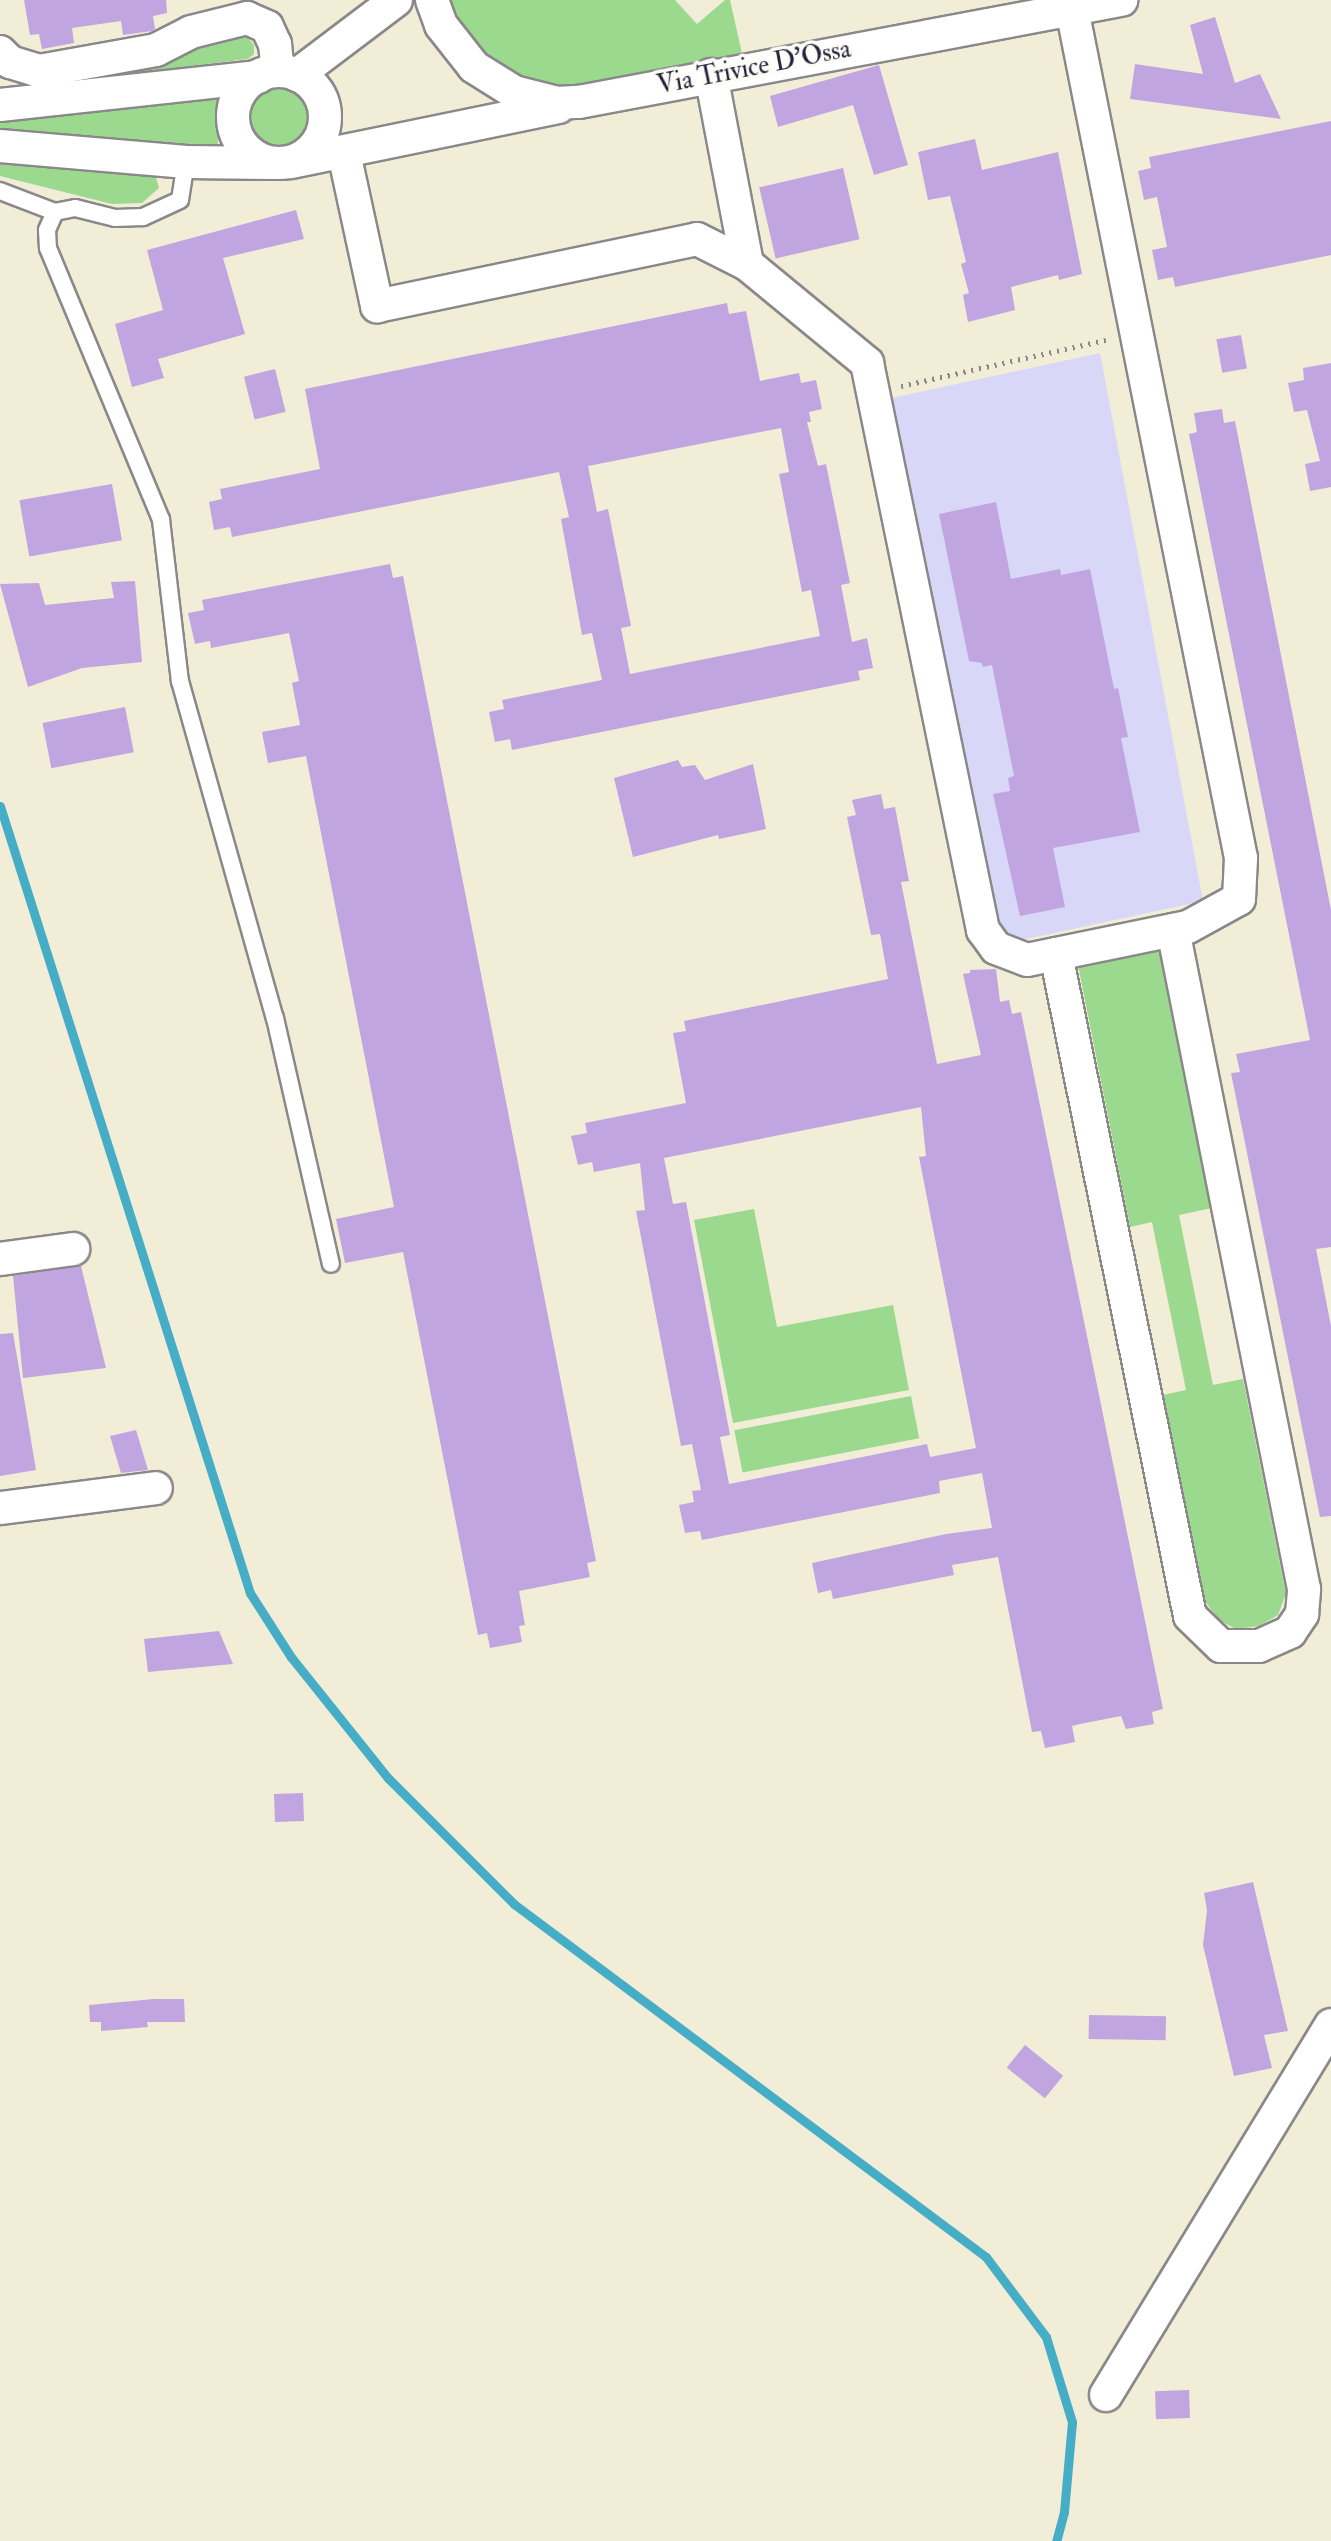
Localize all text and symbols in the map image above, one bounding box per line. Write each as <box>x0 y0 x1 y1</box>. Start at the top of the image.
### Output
street label: Via Trivice D'Ossa <box>655 34 853 102</box>

